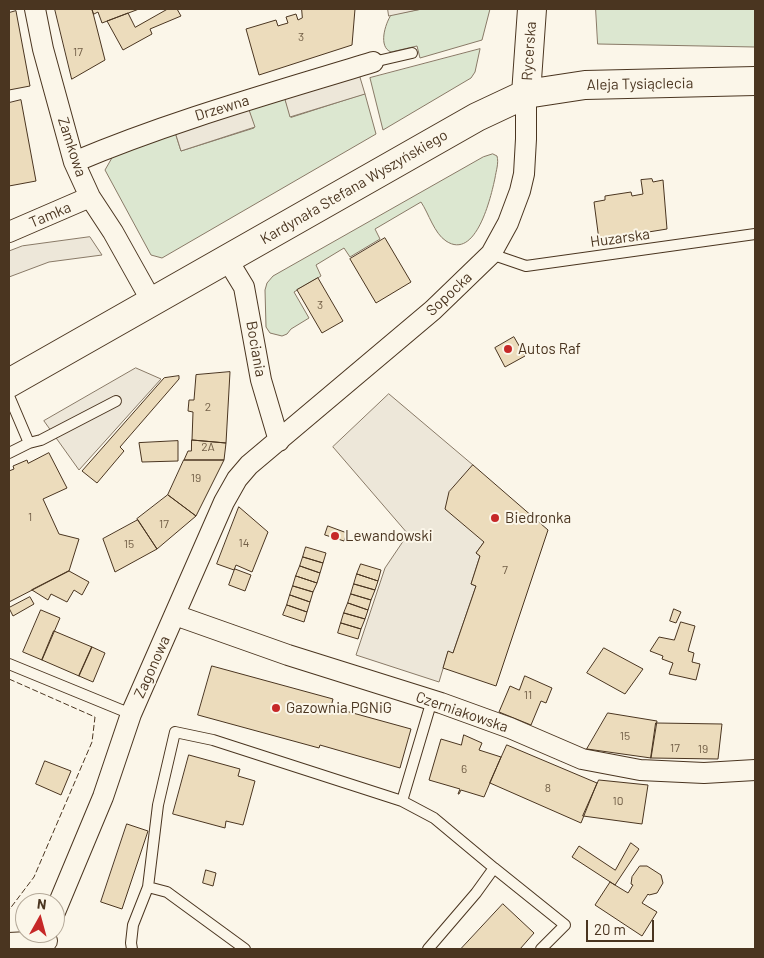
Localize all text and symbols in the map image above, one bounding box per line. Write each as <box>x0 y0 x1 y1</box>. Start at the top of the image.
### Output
street label: Rycerska <box>518 21 540 81</box>
house number: 3 <box>298 30 304 44</box>
house number: 17 <box>73 45 83 59</box>
street label: Aleja Tysiąclecia <box>587 74 693 94</box>
street label: Drzewna <box>193 91 251 125</box>
street label: Zamkowa <box>54 115 90 179</box>
street label: Kardynała Stefana Wyszyńskiego <box>257 126 451 248</box>
street label: Tamka <box>27 198 73 232</box>
street label: Huzarska <box>589 225 651 251</box>
street label: Sopocka <box>422 268 476 320</box>
house number: 3 <box>317 298 323 312</box>
street label: Bociania <box>242 320 270 378</box>
place label: Autos Raf <box>518 340 581 358</box>
marker: Autos Raf <box>502 343 514 355</box>
house number: 2 <box>205 400 211 414</box>
house number: 2A <box>201 440 215 454</box>
house number: 19 <box>191 471 201 485</box>
place label: Biedronka <box>505 509 571 527</box>
house number: 1 <box>28 510 32 524</box>
marker: Biedronka <box>489 512 501 524</box>
house number: 17 <box>159 517 169 531</box>
place label: Lewandowski <box>345 527 433 545</box>
marker: Lewandowski <box>329 530 341 542</box>
house number: 14 <box>239 536 249 550</box>
house number: 15 <box>124 537 134 551</box>
house number: 7 <box>502 563 508 577</box>
street label: Zagonowa <box>130 633 174 701</box>
street label: Czerniakowska <box>413 688 511 736</box>
house number: 11 <box>524 688 532 702</box>
place label: Gazownia PGNiG <box>286 699 392 717</box>
marker: Gazownia PGNiG <box>270 702 282 714</box>
house number: 15 <box>620 729 630 743</box>
house number: 17 <box>670 741 680 755</box>
house number: 19 <box>698 742 708 756</box>
house number: 6 <box>461 762 467 776</box>
house number: 8 <box>545 781 551 795</box>
house number: 10 <box>613 794 623 808</box>
north arrow <box>15 893 65 943</box>
text: N <box>36 895 47 913</box>
scale bar <box>589 910 656 942</box>
text: 20 m <box>594 920 626 938</box>

